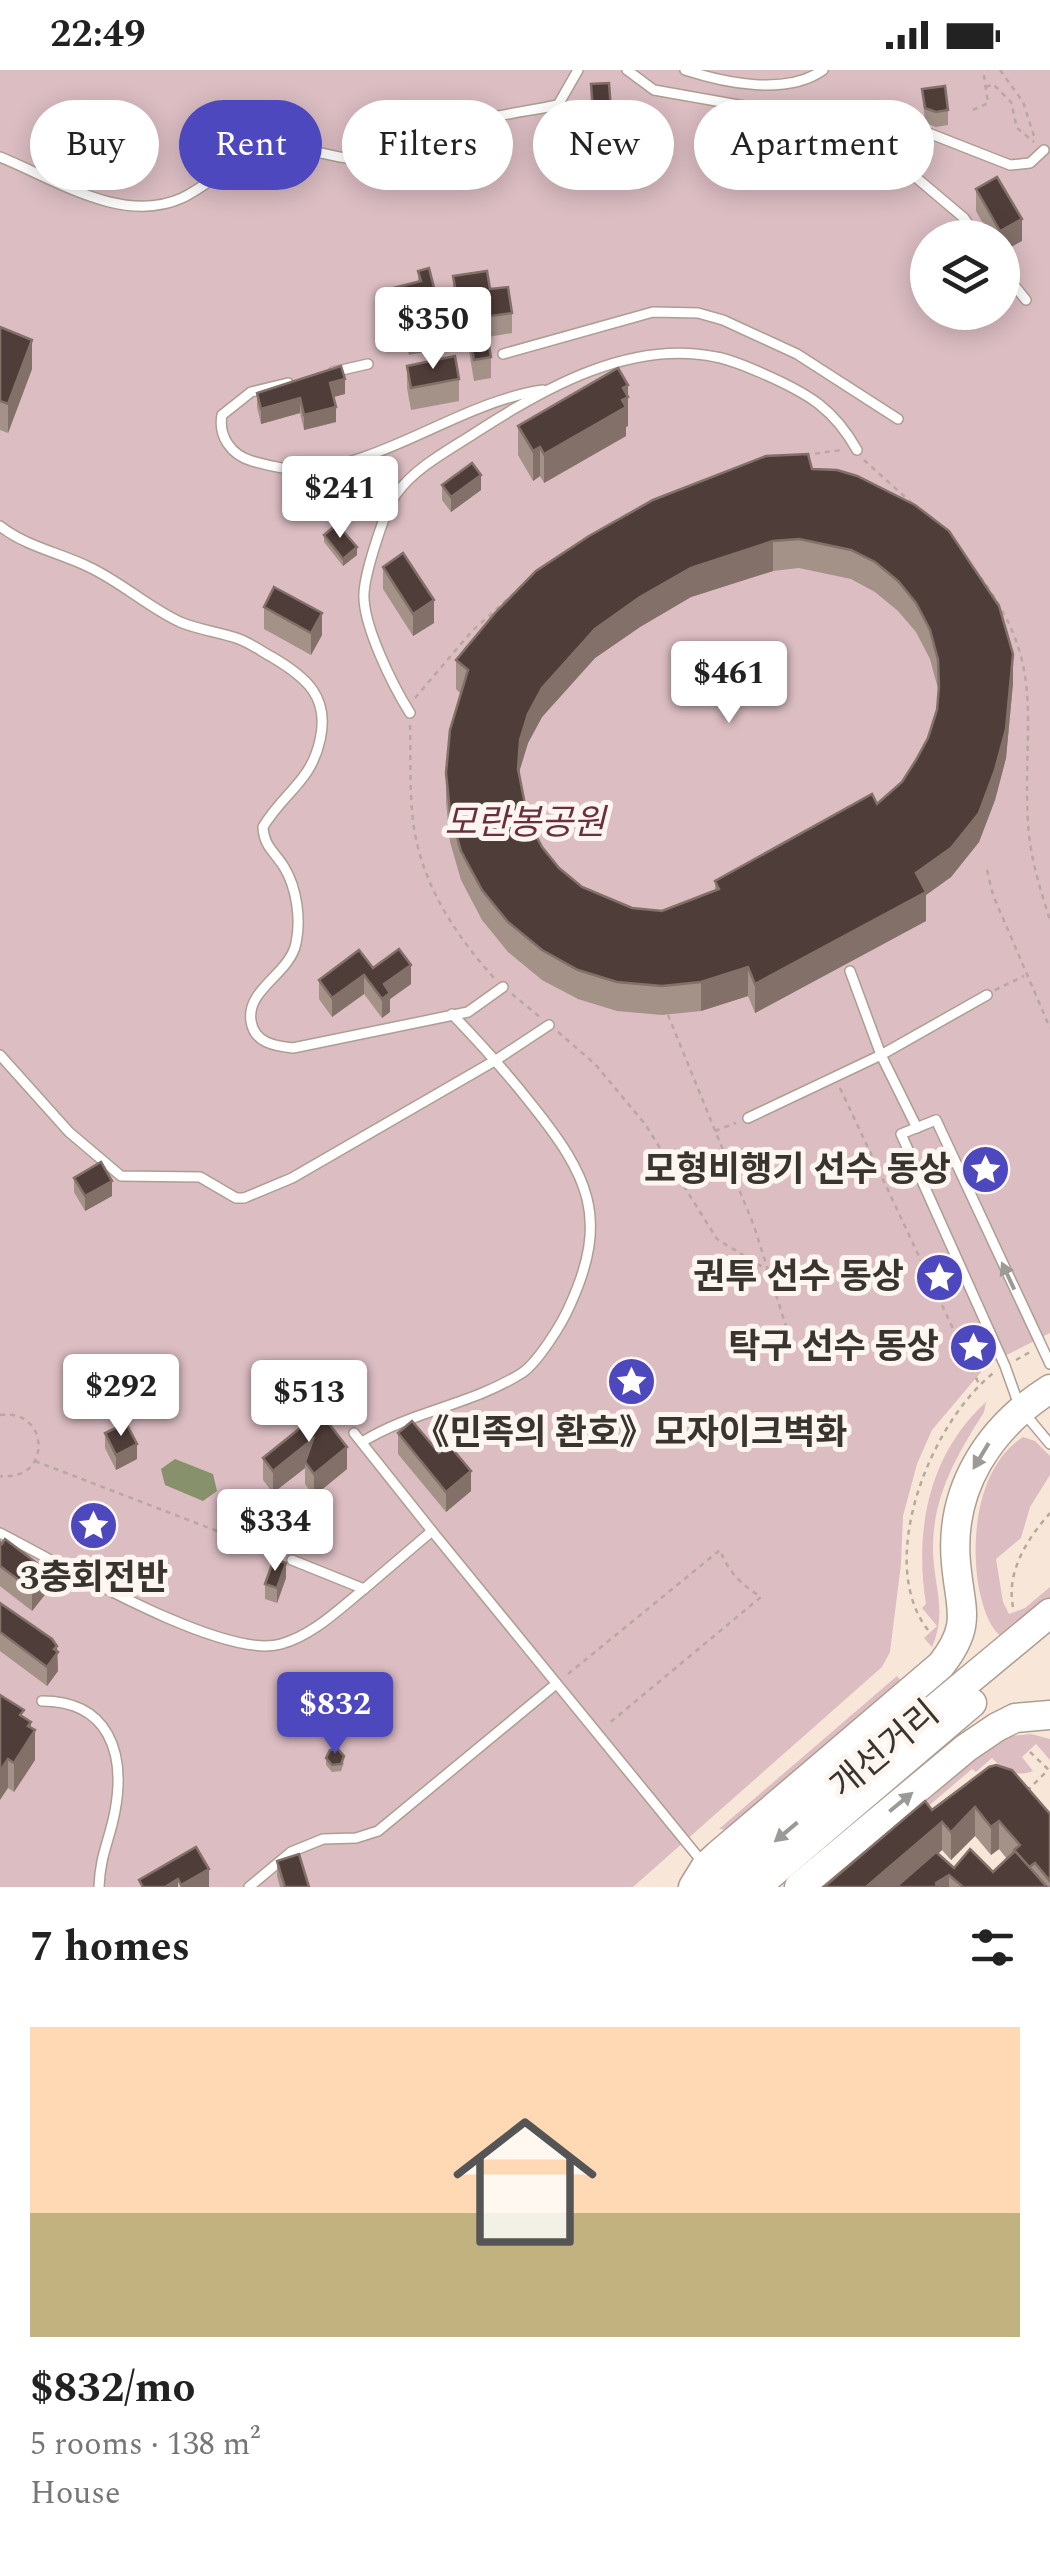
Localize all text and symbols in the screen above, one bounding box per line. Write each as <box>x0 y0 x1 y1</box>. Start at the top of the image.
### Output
text: 22:49 <box>50 6 145 64</box>
chip: Buy <box>30 100 159 190</box>
chip: Rent <box>179 100 322 190</box>
chip: Filters <box>342 100 513 190</box>
chip: New <box>533 100 674 190</box>
chip: Apartment <box>694 100 934 190</box>
map controls <box>910 220 1020 330</box>
button: layers <box>910 220 1020 330</box>
pin: $350 <box>374 287 492 372</box>
text: $350 <box>397 295 469 344</box>
pin: $241 <box>281 456 399 541</box>
text: $241 <box>304 464 376 513</box>
pin: $461 <box>670 641 788 726</box>
text: $461 <box>693 649 765 698</box>
park label: 모란봉공원 <box>444 797 608 850</box>
place label: 모형비행기 선수 동상 <box>644 1144 951 1197</box>
place icon: 모형비행기 선수 동상 <box>960 1144 1012 1196</box>
place label: 권투 선수 동상 <box>693 1251 904 1304</box>
place icon: 권투 선수 동상 <box>913 1251 965 1303</box>
one-way arrow <box>1000 1261 1016 1291</box>
place label: 탁구 선수 동상 <box>728 1321 939 1374</box>
place icon: 탁구 선수 동상 <box>948 1321 1000 1373</box>
pin: $292 <box>62 1354 180 1439</box>
place icon: 《민족의 환호》모자이크벽화 <box>605 1355 657 1407</box>
pin: $513 <box>250 1360 368 1445</box>
text: $292 <box>85 1362 157 1411</box>
text: $513 <box>273 1368 345 1417</box>
place label: 《민족의 환호》모자이크벽화 <box>415 1407 847 1460</box>
one-way arrow <box>973 1442 990 1470</box>
pin: $334 <box>216 1489 334 1574</box>
text: $334 <box>239 1497 311 1546</box>
place icon: 3충회전반 <box>68 1500 120 1552</box>
place label: 3충회전반 <box>20 1552 168 1605</box>
pin: $832 <box>276 1672 394 1757</box>
text: $832 <box>299 1680 371 1729</box>
street label: 개선거리 <box>819 1688 951 1812</box>
one-way arrow <box>888 1792 913 1813</box>
one-way arrow <box>774 1821 799 1842</box>
text: 7 homes <box>30 1916 190 1979</box>
icon: filters <box>965 1920 1020 1975</box>
icon: home <box>435 2092 615 2272</box>
text: $832/mo <box>30 2357 196 2420</box>
text: 5 rooms · 138 m² <box>30 2420 260 2469</box>
text: House <box>30 2469 120 2518</box>

